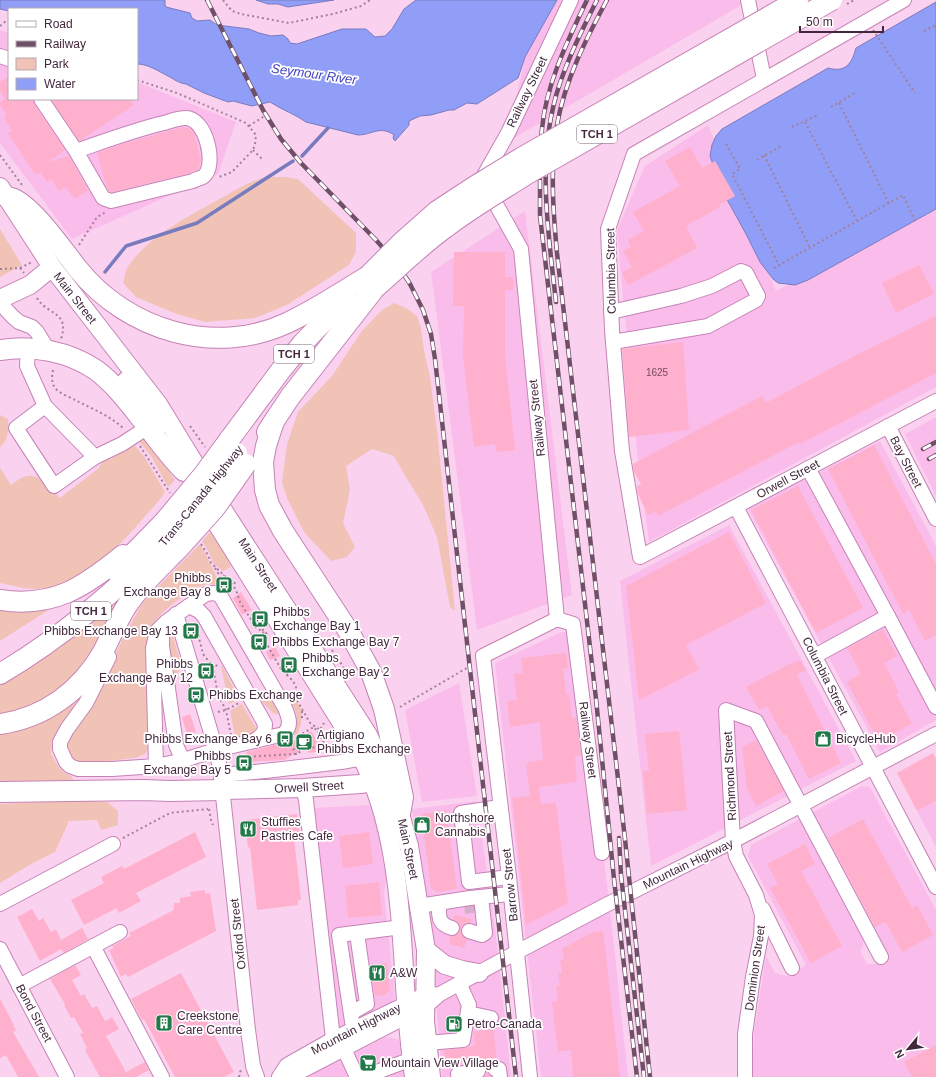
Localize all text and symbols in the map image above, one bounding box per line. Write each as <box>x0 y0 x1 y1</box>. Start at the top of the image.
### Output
legend <box>8 8 138 100</box>
scale bar <box>800 8 883 34</box>
text: 50 m <box>806 15 833 29</box>
text: Road <box>44 17 73 31</box>
text: Railway <box>44 37 86 51</box>
street label: Railway Street <box>504 54 551 130</box>
text: Park <box>44 57 70 71</box>
water label: Seymour River <box>270 61 358 88</box>
text: Water <box>44 77 76 91</box>
road number: TCH 1 <box>577 125 617 143</box>
street label: Columbia Street <box>603 227 619 314</box>
street label: Main Street <box>51 270 100 327</box>
road number: TCH 1 <box>274 345 314 363</box>
house number: 1625 <box>646 367 669 378</box>
street label: Railway Street <box>526 378 548 457</box>
street label: Bay Street <box>887 434 925 491</box>
street label: Trans-Canada Highway <box>156 443 246 549</box>
street label: Orwell Street <box>754 456 822 501</box>
street label: Main Street <box>235 535 281 595</box>
place label: Phibbs Exchange Bay 8 <box>124 571 211 599</box>
bus stop icon: Phibbs Exchange Bay 8 <box>214 575 234 595</box>
road number: TCH 1 <box>71 602 111 620</box>
place label: Phibbs Exchange Bay 1 <box>273 605 361 633</box>
bus stop icon: Phibbs Exchange Bay 1 <box>250 609 270 629</box>
bus stop icon: Phibbs Exchange Bay 13 <box>181 621 201 641</box>
place label: Phibbs Exchange Bay 13 <box>44 624 178 638</box>
bus stop icon: Phibbs Exchange Bay 7 <box>249 632 269 652</box>
street label: Columbia Street <box>799 634 851 718</box>
place label: Phibbs Exchange Bay 7 <box>272 635 400 649</box>
place label: Phibbs Exchange Bay 2 <box>302 651 390 679</box>
bus stop icon: Phibbs Exchange Bay 2 <box>279 655 299 675</box>
place label: Phibbs Exchange Bay 12 <box>99 657 193 685</box>
bus stop icon: Phibbs Exchange Bay 12 <box>196 661 216 681</box>
bus stop icon: Phibbs Exchange <box>186 685 206 705</box>
place label: Phibbs Exchange <box>209 688 303 702</box>
street label: Railway Street <box>576 701 600 780</box>
place label: Artigiano Phibbs Exchange <box>317 728 411 756</box>
bus stop icon: Phibbs Exchange Bay 6 <box>275 729 295 749</box>
shop icon: BicycleHub <box>813 729 833 749</box>
street label: Richmond Street <box>721 730 739 821</box>
place label: Phibbs Exchange Bay 6 <box>145 732 272 746</box>
cafe icon: Artigiano Phibbs Exchange <box>294 732 314 752</box>
place label: BicycleHub <box>836 732 896 746</box>
place label: Phibbs Exchange Bay 5 <box>144 749 231 777</box>
bus stop icon: Phibbs Exchange Bay 5 <box>234 753 254 773</box>
street label: Orwell Street <box>274 778 345 796</box>
place label: Northshore Cannabis <box>435 811 495 839</box>
place label: Stuffies Pastries Cafe <box>261 815 333 843</box>
shop icon: Northshore Cannabis <box>412 815 432 835</box>
street label: Main Street <box>395 818 421 881</box>
restaurant icon: Stuffies Pastries Cafe <box>238 819 258 839</box>
street label: Mountain Highway <box>641 836 735 892</box>
street label: Barrow Street <box>499 847 521 922</box>
street label: Oxford Street <box>227 897 249 970</box>
street label: Dominion Street <box>742 924 768 1012</box>
restaurant icon: A&W <box>367 963 387 983</box>
place label: A&W <box>390 966 418 980</box>
street label: Bond Street <box>13 982 55 1045</box>
street label: Mountain Highway <box>309 1000 403 1058</box>
place label: Creekstone Care Centre <box>177 1009 243 1037</box>
building icon: Creekstone Care Centre <box>154 1013 174 1033</box>
fuel station icon: Petro-Canada <box>444 1014 464 1034</box>
place label: Petro-Canada <box>467 1017 542 1031</box>
north arrow <box>888 1029 928 1069</box>
text: N <box>892 1047 906 1060</box>
supermarket icon: Mountain View Village <box>358 1053 378 1073</box>
place label: Mountain View Village <box>381 1056 499 1070</box>

